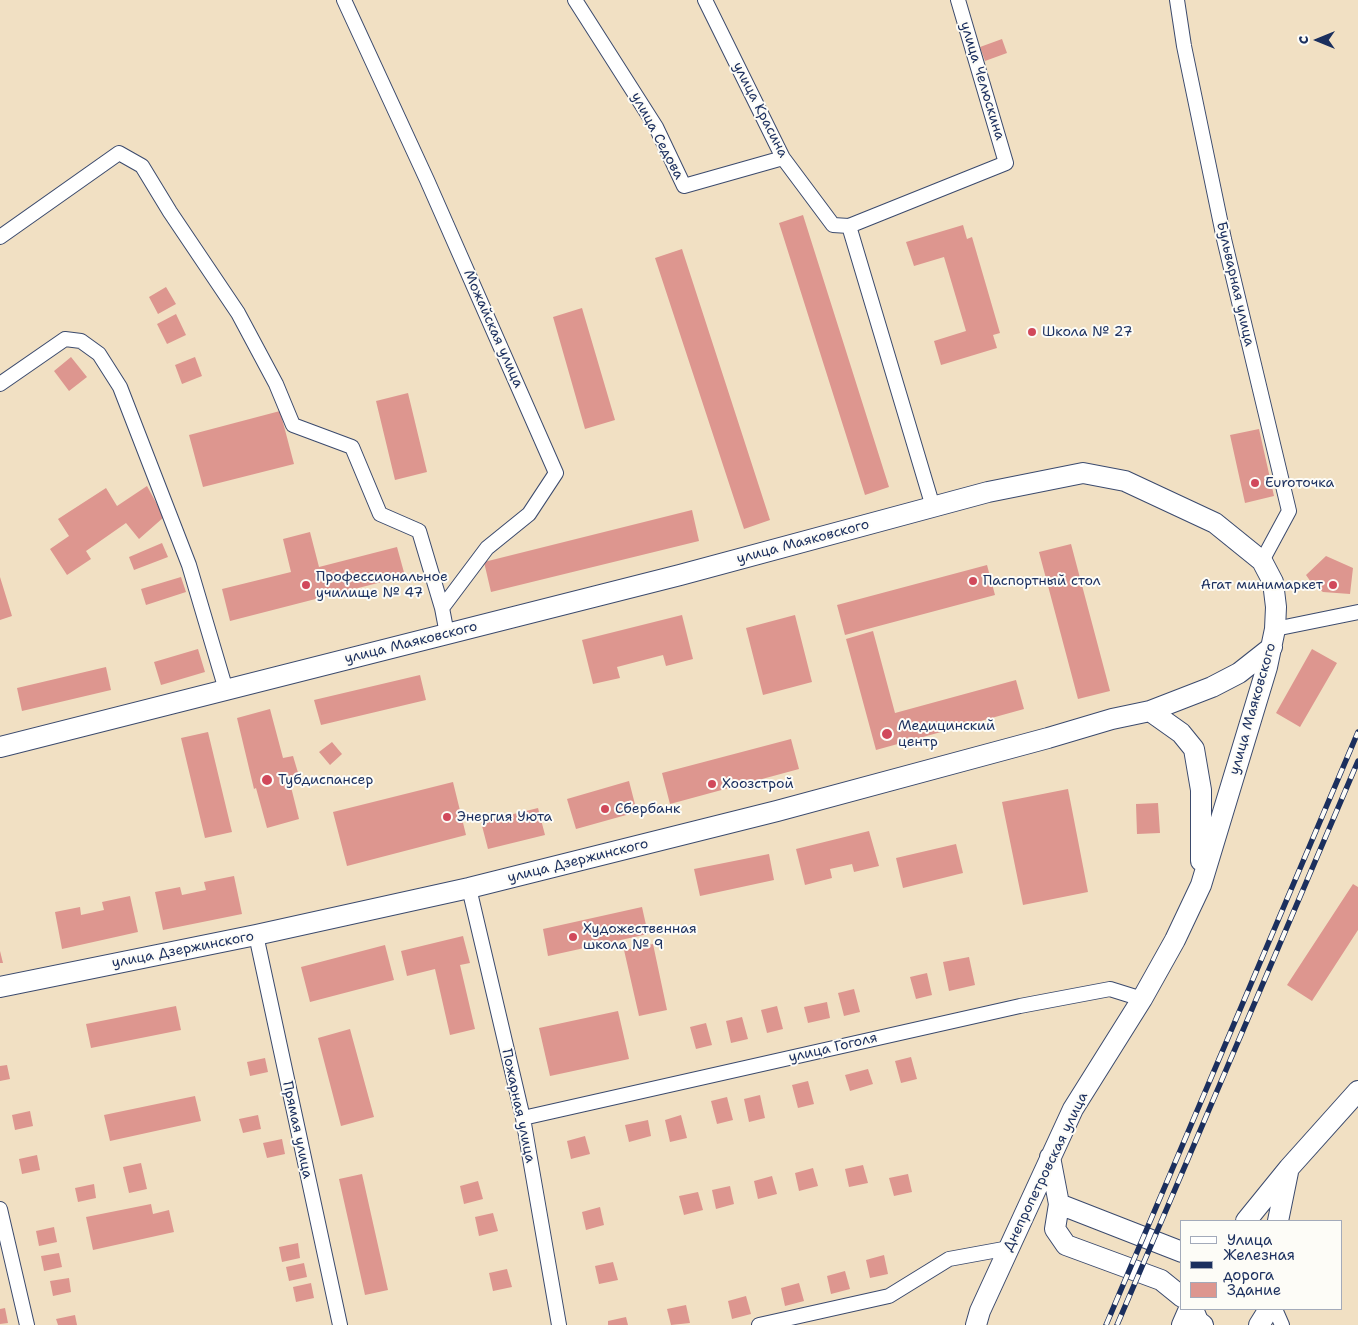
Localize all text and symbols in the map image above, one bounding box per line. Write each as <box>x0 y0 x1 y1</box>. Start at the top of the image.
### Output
north arrow <box>1293 15 1343 65</box>
street label: улица Челюскина <box>956 20 1008 142</box>
text: С <box>1294 36 1312 44</box>
street label: улица Красина <box>729 59 791 161</box>
street label: улица Седова <box>627 90 687 182</box>
street label: Бульварная улица <box>1212 220 1258 348</box>
street label: Можайская улица <box>459 267 527 391</box>
place label: Школа № 27 <box>1042 324 1132 340</box>
marker: Школа № 27 <box>1026 326 1038 338</box>
place label: Euroточка <box>1265 475 1334 491</box>
marker: Euroточка <box>1249 477 1261 489</box>
street label: улица Маяковского <box>735 516 871 568</box>
place label: Профессиональное училище № 47 <box>316 569 448 602</box>
place label: Паспортный стол <box>983 573 1101 589</box>
marker: Паспортный стол <box>967 575 979 587</box>
place label: Агат минимаркет <box>1201 577 1323 593</box>
marker: Профессиональное училище № 47 <box>300 579 312 591</box>
marker: Агат минимаркет <box>1327 579 1339 591</box>
street label: улица Маяковского <box>343 618 479 668</box>
street label: улица Маяковского <box>1226 641 1280 777</box>
place label: Медицинский центр <box>898 718 995 750</box>
marker: Медицинский центр <box>880 727 894 741</box>
place label: Тубдиспансер <box>278 772 373 788</box>
marker: Тубдиспансер <box>260 773 274 787</box>
place label: Хоозстрой <box>722 776 794 792</box>
marker: Хоозстрой <box>706 778 718 790</box>
place label: Сбербанк <box>615 801 680 817</box>
marker: Сбербанк <box>599 803 611 815</box>
place label: Энергия Уюта <box>457 809 552 825</box>
marker: Энергия Уюта <box>441 811 453 823</box>
street label: улица Дзержинского <box>506 835 650 887</box>
place label: Художественная школа № 9 <box>583 921 697 954</box>
street label: улица Дзержинского <box>111 928 255 972</box>
marker: Художественная школа № 9 <box>567 931 579 943</box>
street label: улица Гоголя <box>787 1030 879 1066</box>
street label: Пожарная улица <box>498 1048 538 1164</box>
street label: Прямая улица <box>278 1080 316 1180</box>
street label: Днепропетровская улица <box>1000 1090 1092 1254</box>
legend <box>1180 1220 1343 1310</box>
text: Улица <box>1227 1230 1272 1250</box>
text: Железная дорога <box>1223 1245 1295 1285</box>
text: Здание <box>1227 1280 1281 1300</box>

